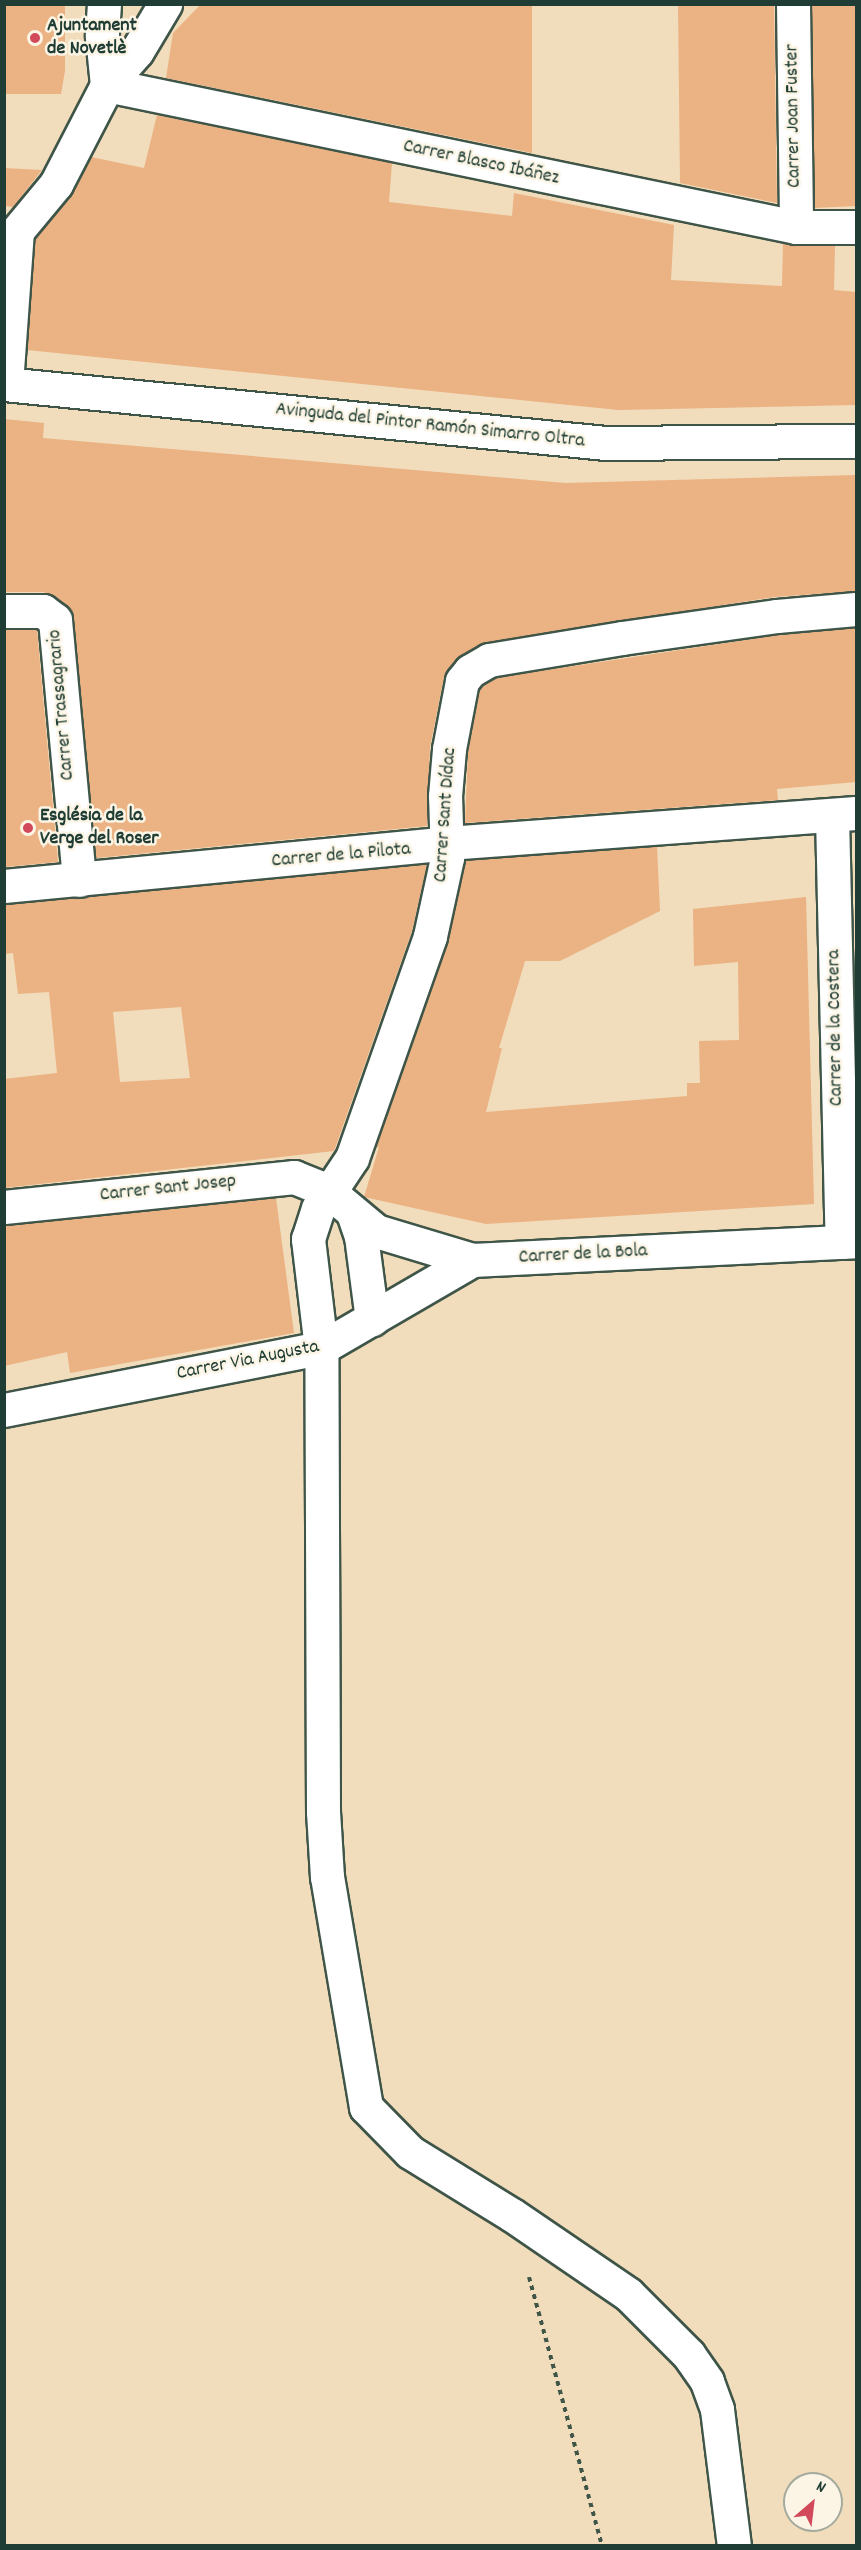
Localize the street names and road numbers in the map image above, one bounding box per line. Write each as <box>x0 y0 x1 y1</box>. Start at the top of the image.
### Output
street label: Carrer Joan Fuster <box>781 44 807 188</box>
street label: Carrer Blasco Ibáñez <box>401 135 561 191</box>
street label: Avinguda del Pintor Ramón Simarro Oltra <box>274 398 586 454</box>
street label: Carrer Trassagrario <box>43 629 81 781</box>
street label: Carrer Sant Dídac <box>429 747 463 883</box>
street label: Carrer de la Pilota <box>270 838 412 874</box>
street label: Carrer de la Costera <box>823 950 849 1106</box>
street label: Carrer Sant Josep <box>99 1170 237 1208</box>
street label: Carrer de la Bola <box>518 1240 648 1270</box>
street label: Carrer Via Augusta <box>175 1335 321 1387</box>

